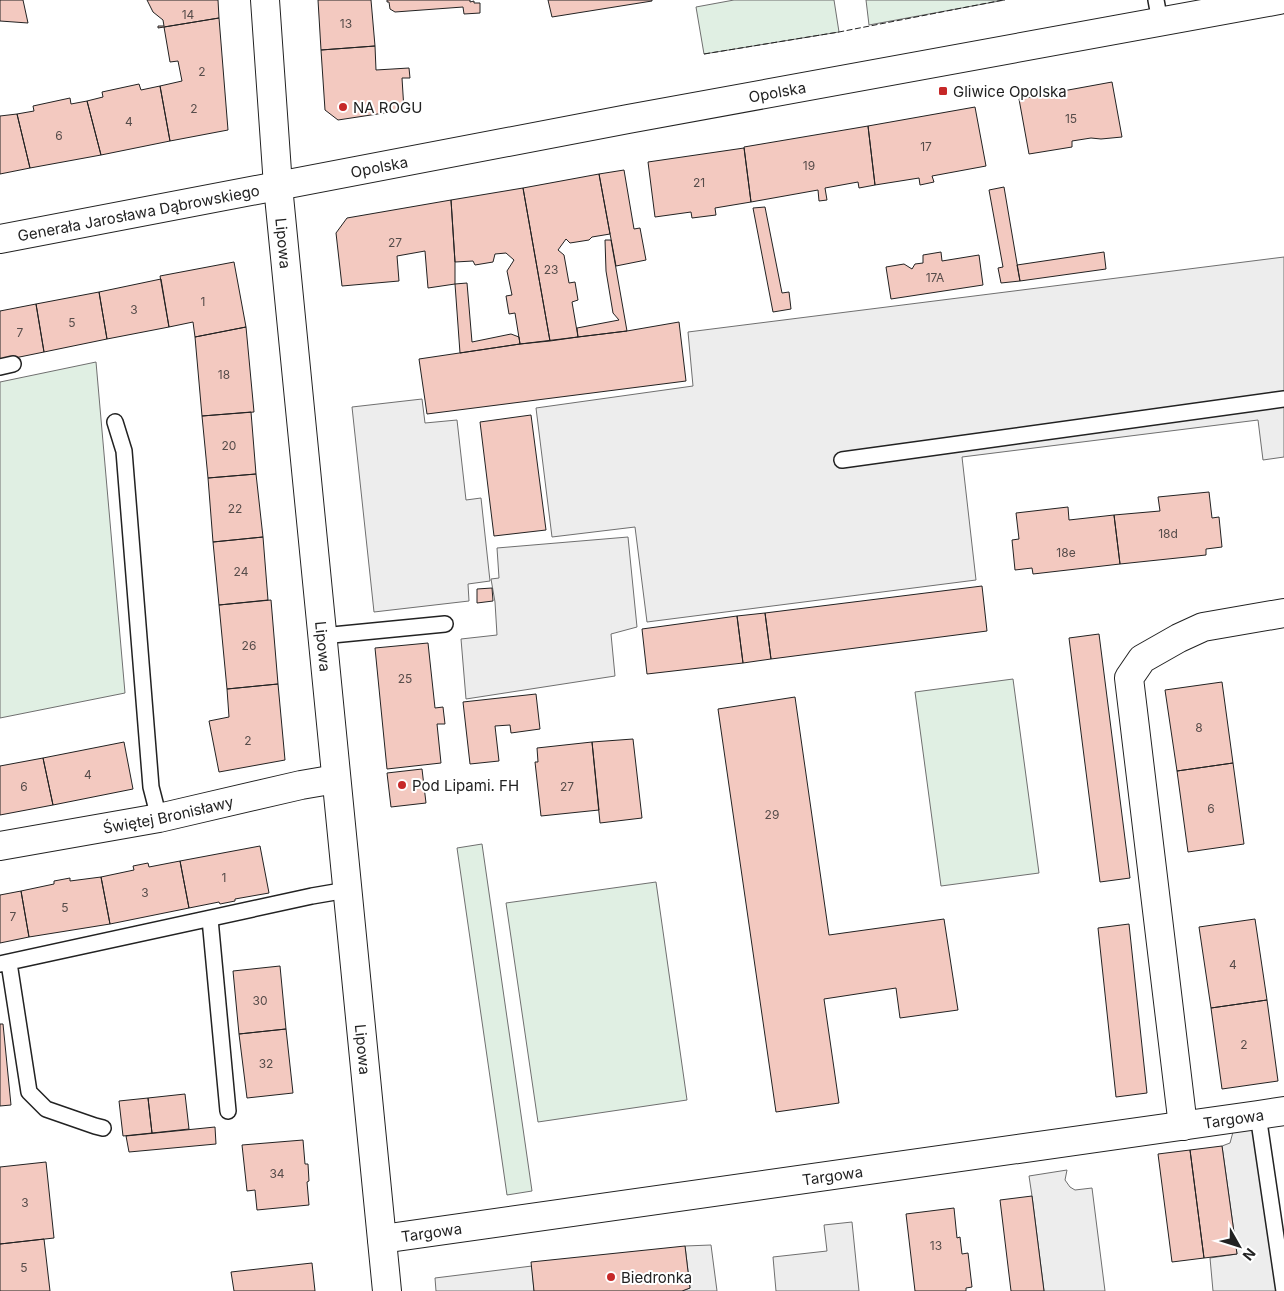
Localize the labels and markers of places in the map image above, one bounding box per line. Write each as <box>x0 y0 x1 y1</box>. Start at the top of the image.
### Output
place label: Gliwice Opolska <box>953 82 1067 101</box>
marker: Gliwice Opolska <box>937 85 949 97</box>
place label: NA ROGU <box>353 98 422 117</box>
marker: NA ROGU <box>337 101 349 113</box>
place label: Pod Lipami. FH <box>412 776 519 795</box>
marker: Pod Lipami. FH <box>396 779 408 791</box>
place label: Biedronka <box>621 1268 692 1287</box>
marker: Biedronka <box>605 1271 617 1283</box>

